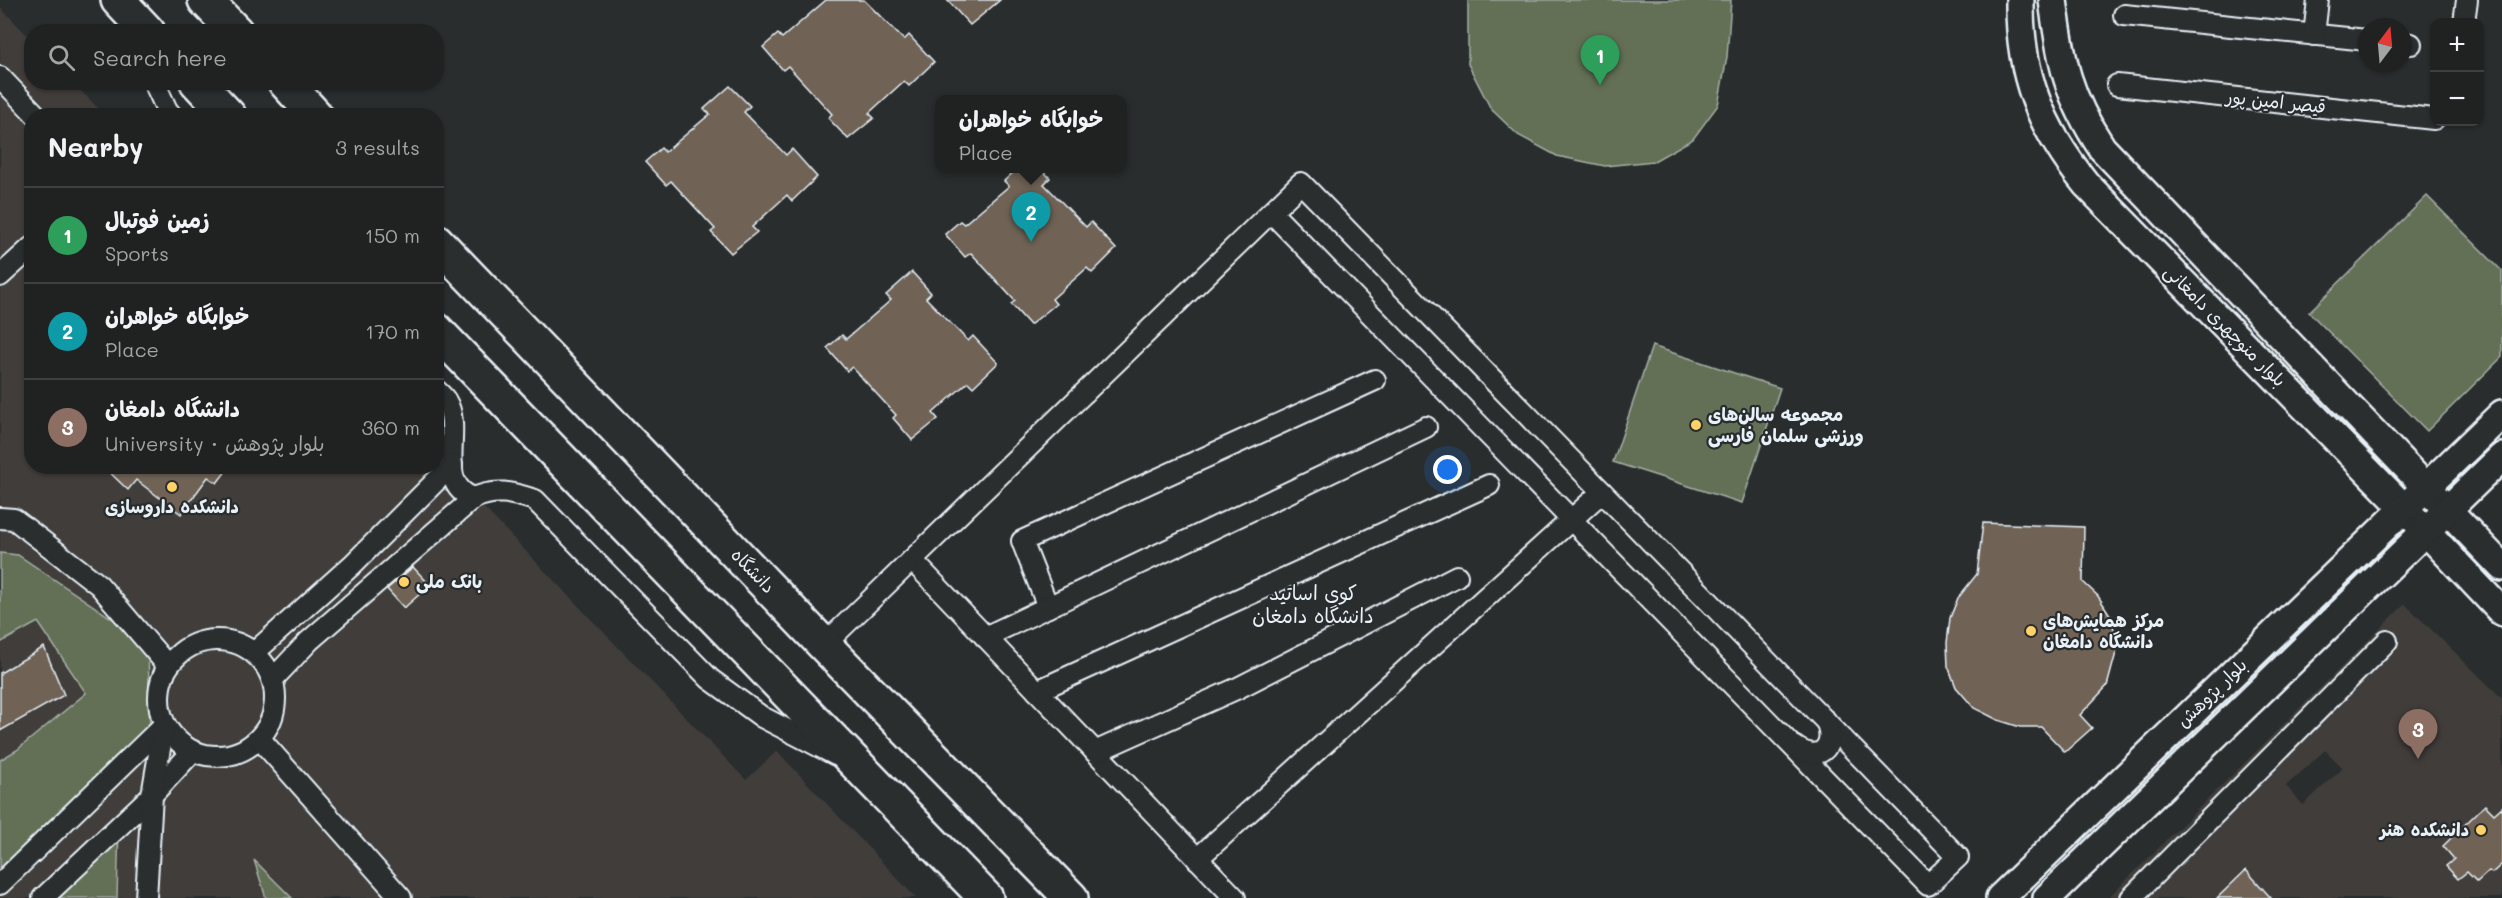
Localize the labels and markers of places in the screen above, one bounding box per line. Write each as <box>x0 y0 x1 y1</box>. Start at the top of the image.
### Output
pin: 1 <box>1580 36 1620 85</box>
pin: 2 <box>1012 192 1050 242</box>
place label: مجموعه سالن‌های ورزشی سلمان فارسی <box>1708 402 1864 448</box>
marker: مجموعه سالن‌های ورزشی سلمان فارسی <box>1689 418 1703 432</box>
marker: دانشکده داروسازی <box>165 480 179 494</box>
place label: دانشکده داروسازی <box>105 494 239 518</box>
place label: بانک ملی <box>416 569 482 594</box>
marker: بانک ملی <box>397 575 411 589</box>
place label: مرکز همایش‌های دانشگاه دامغان <box>2043 608 2164 653</box>
marker: مرکز همایش‌های دانشگاه دامغان <box>2024 624 2038 638</box>
pin: 3 <box>2398 710 2438 759</box>
place label: دانشکده هنر <box>2378 817 2469 841</box>
marker: دانشکده هنر <box>2474 823 2488 837</box>

